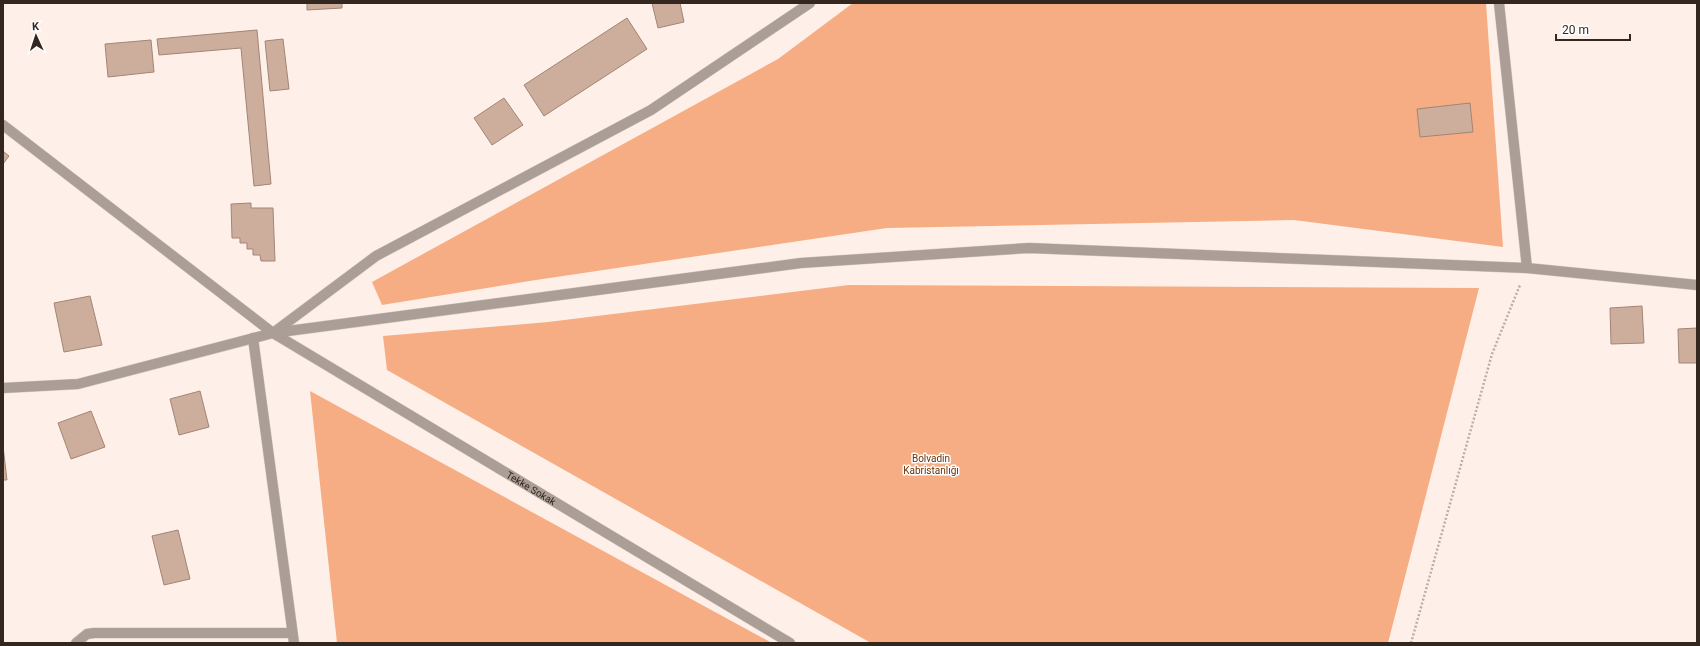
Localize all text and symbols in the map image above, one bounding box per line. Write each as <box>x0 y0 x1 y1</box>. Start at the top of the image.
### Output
north arrow <box>16 16 56 56</box>
scale bar <box>1556 16 1630 42</box>
text: K <box>32 20 40 33</box>
text: 20 m <box>1562 23 1589 37</box>
park label: Bolvadin Kabristanlığı <box>903 453 959 476</box>
street label: Tekke Sokak <box>504 469 559 508</box>

